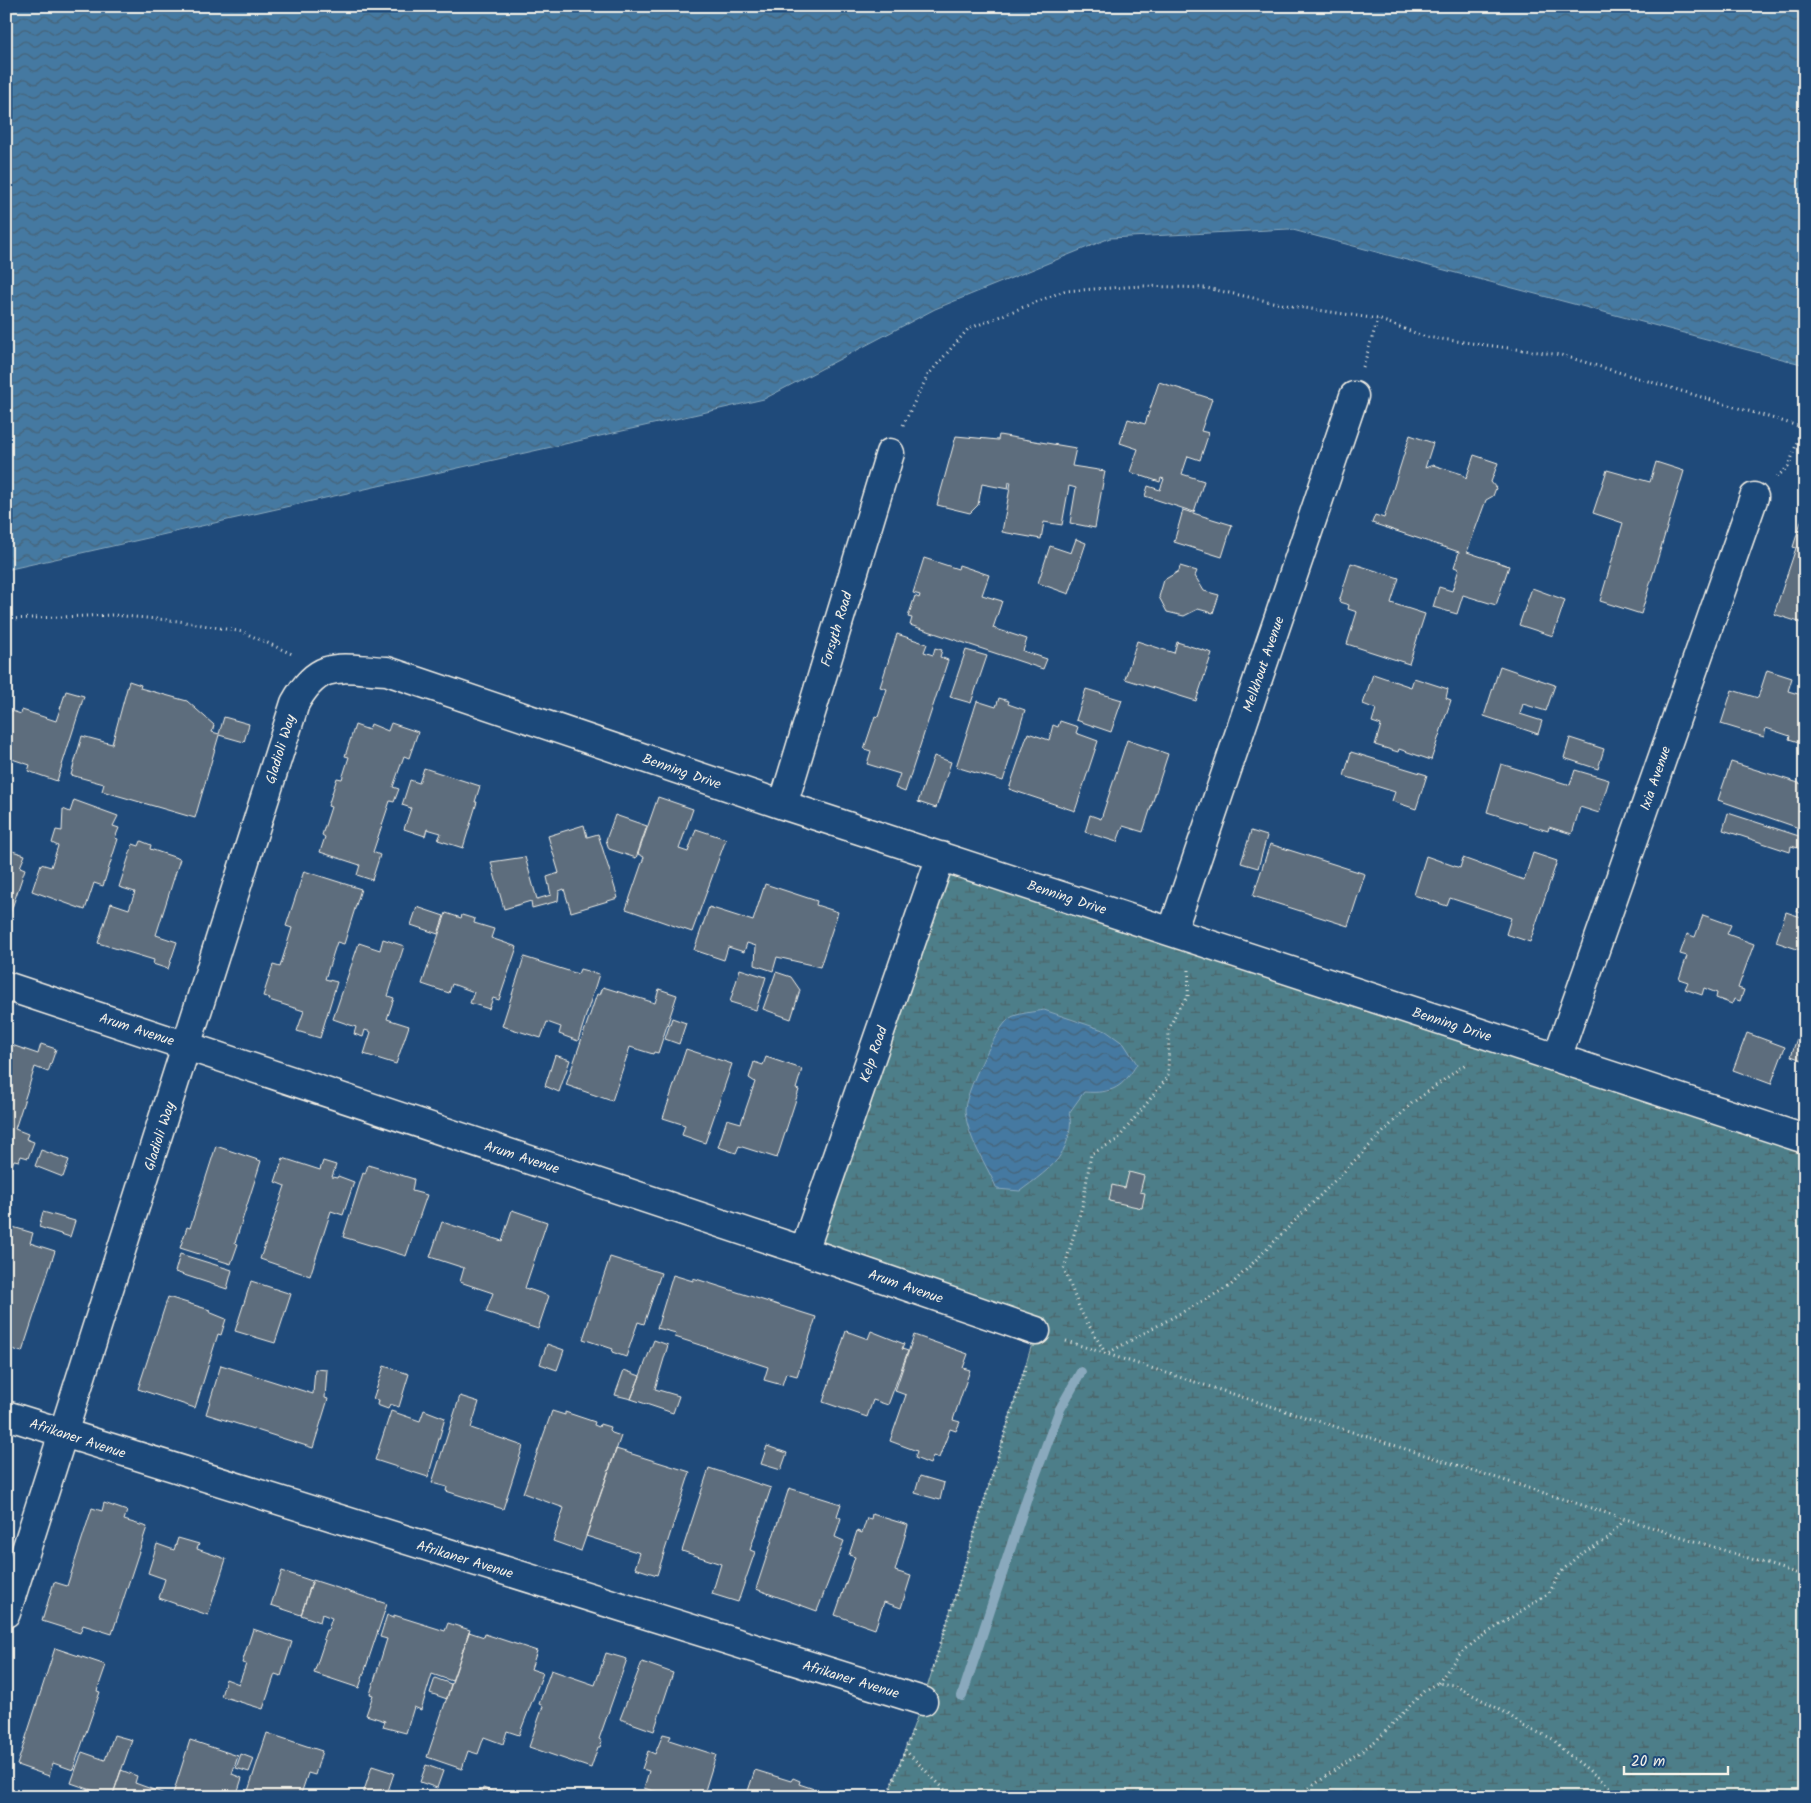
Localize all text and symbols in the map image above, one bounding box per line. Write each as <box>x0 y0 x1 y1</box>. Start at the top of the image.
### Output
street label: Forsyth Road <box>815 588 859 670</box>
street label: Melkhout Avenue <box>1237 613 1291 715</box>
street label: Gladioli Way <box>260 711 302 787</box>
street label: Ixia Avenue <box>1635 742 1677 814</box>
street label: Benning Drive <box>639 748 725 796</box>
street label: Benning Drive <box>1024 875 1110 921</box>
street label: Benning Drive <box>1409 1002 1495 1048</box>
street label: Arum Avenue <box>96 1007 178 1053</box>
street label: Kelp Road <box>854 1022 894 1086</box>
street label: Gladioli Way <box>138 1098 182 1174</box>
street label: Arum Avenue <box>481 1135 563 1181</box>
street label: Arum Avenue <box>865 1264 947 1310</box>
street label: Afrikaner Avenue <box>27 1413 129 1465</box>
street label: Afrikaner Avenue <box>414 1535 516 1585</box>
street label: Afrikaner Avenue <box>800 1655 902 1705</box>
scale bar <box>1624 1743 1727 1775</box>
text: 20 m <box>1631 1750 1665 1774</box>

